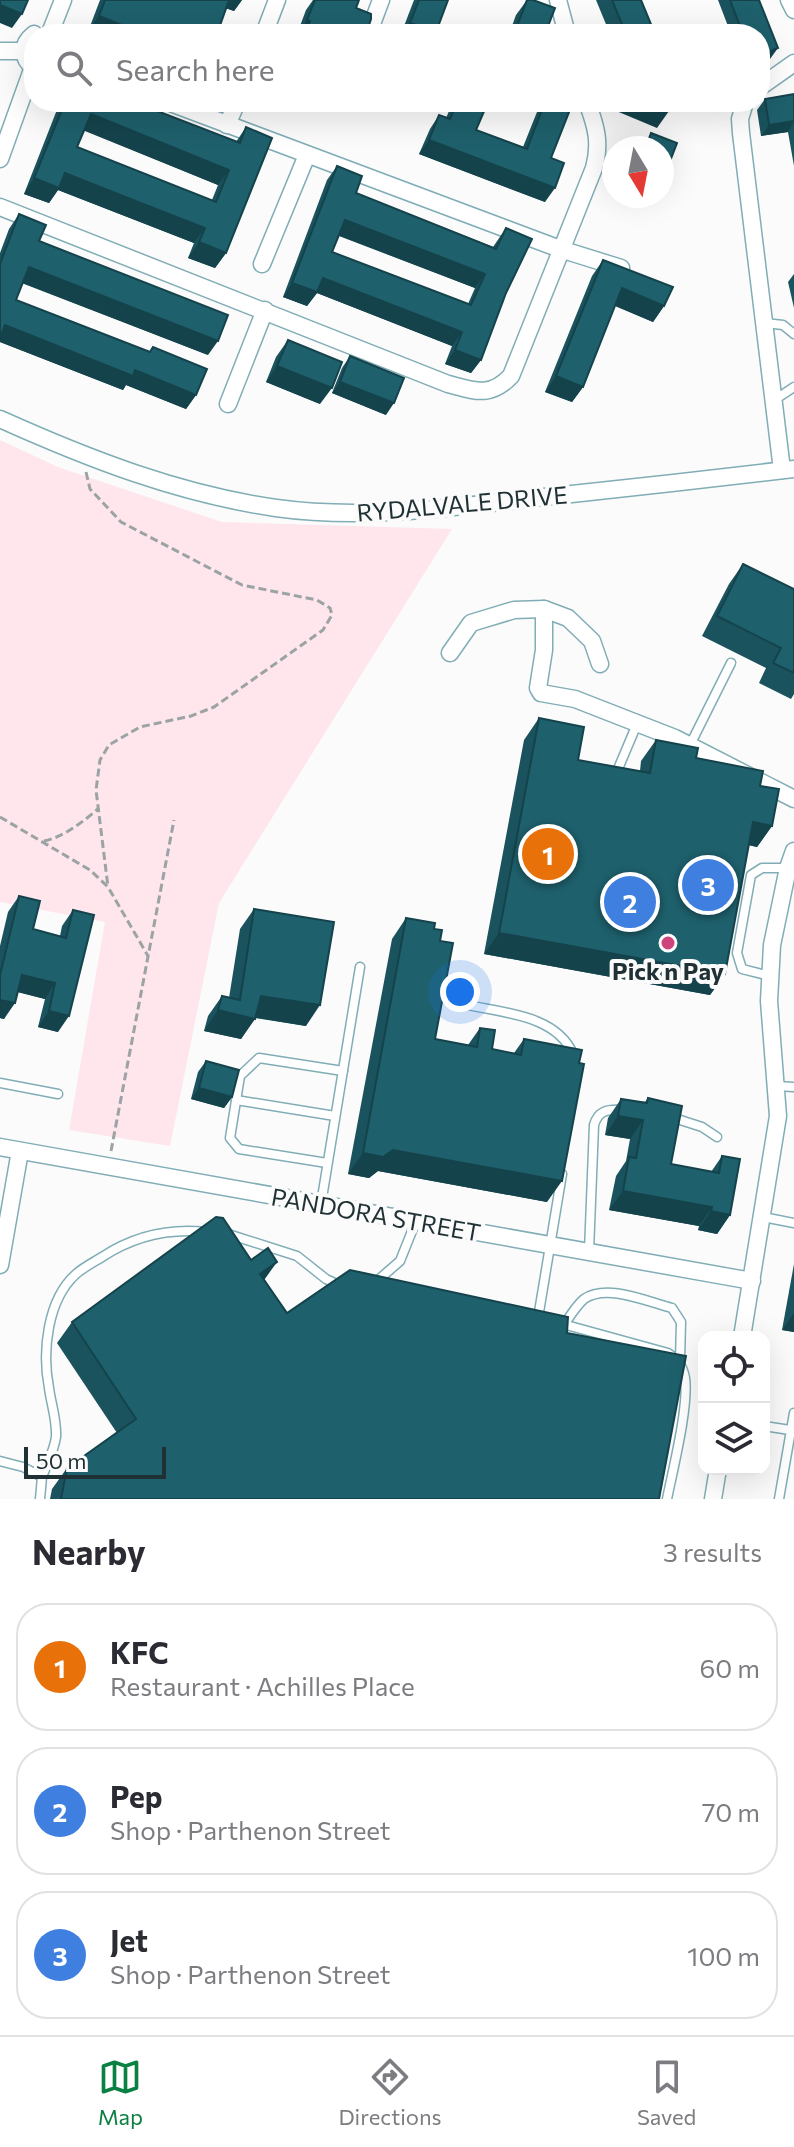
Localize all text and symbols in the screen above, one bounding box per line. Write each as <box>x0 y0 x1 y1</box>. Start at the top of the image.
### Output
search box <box>24 24 770 112</box>
icon: search <box>52 46 96 90</box>
text: Search here <box>116 50 275 87</box>
north arrow <box>602 136 674 208</box>
street label: RYDALVALE DRIVE <box>355 479 569 527</box>
pin: 1 <box>522 824 574 884</box>
pin: 3 <box>682 855 734 915</box>
pin: 2 <box>604 872 656 932</box>
marker: Pick n Pay <box>659 934 677 952</box>
place label: Pick n Pay <box>612 956 724 985</box>
your location <box>440 972 480 1012</box>
street label: PANDORA STREET <box>269 1181 483 1247</box>
map controls <box>698 1331 770 1475</box>
button: locate <box>698 1331 770 1403</box>
button: layers <box>698 1403 770 1475</box>
scale bar <box>24 1443 166 1479</box>
text: 50 m <box>36 1447 86 1474</box>
text: Nearby <box>32 1530 146 1572</box>
text: 3 results <box>663 1536 762 1567</box>
text: KFC <box>110 1633 169 1670</box>
text: 1 <box>54 1652 66 1683</box>
text: 60 m <box>700 1652 760 1683</box>
text: Restaurant · Achilles Place <box>110 1670 415 1701</box>
text: Pep <box>110 1777 163 1814</box>
text: 2 <box>53 1796 67 1827</box>
text: 70 m <box>702 1796 760 1827</box>
text: Shop · Parthenon Street <box>110 1814 391 1845</box>
text: Jet <box>110 1921 148 1958</box>
text: 3 <box>52 1940 68 1971</box>
text: 100 m <box>687 1940 760 1971</box>
text: Shop · Parthenon Street <box>110 1958 391 1989</box>
tab: Map <box>98 2055 143 2130</box>
tab: Directions <box>338 2055 442 2130</box>
tab: Saved <box>637 2055 696 2130</box>

